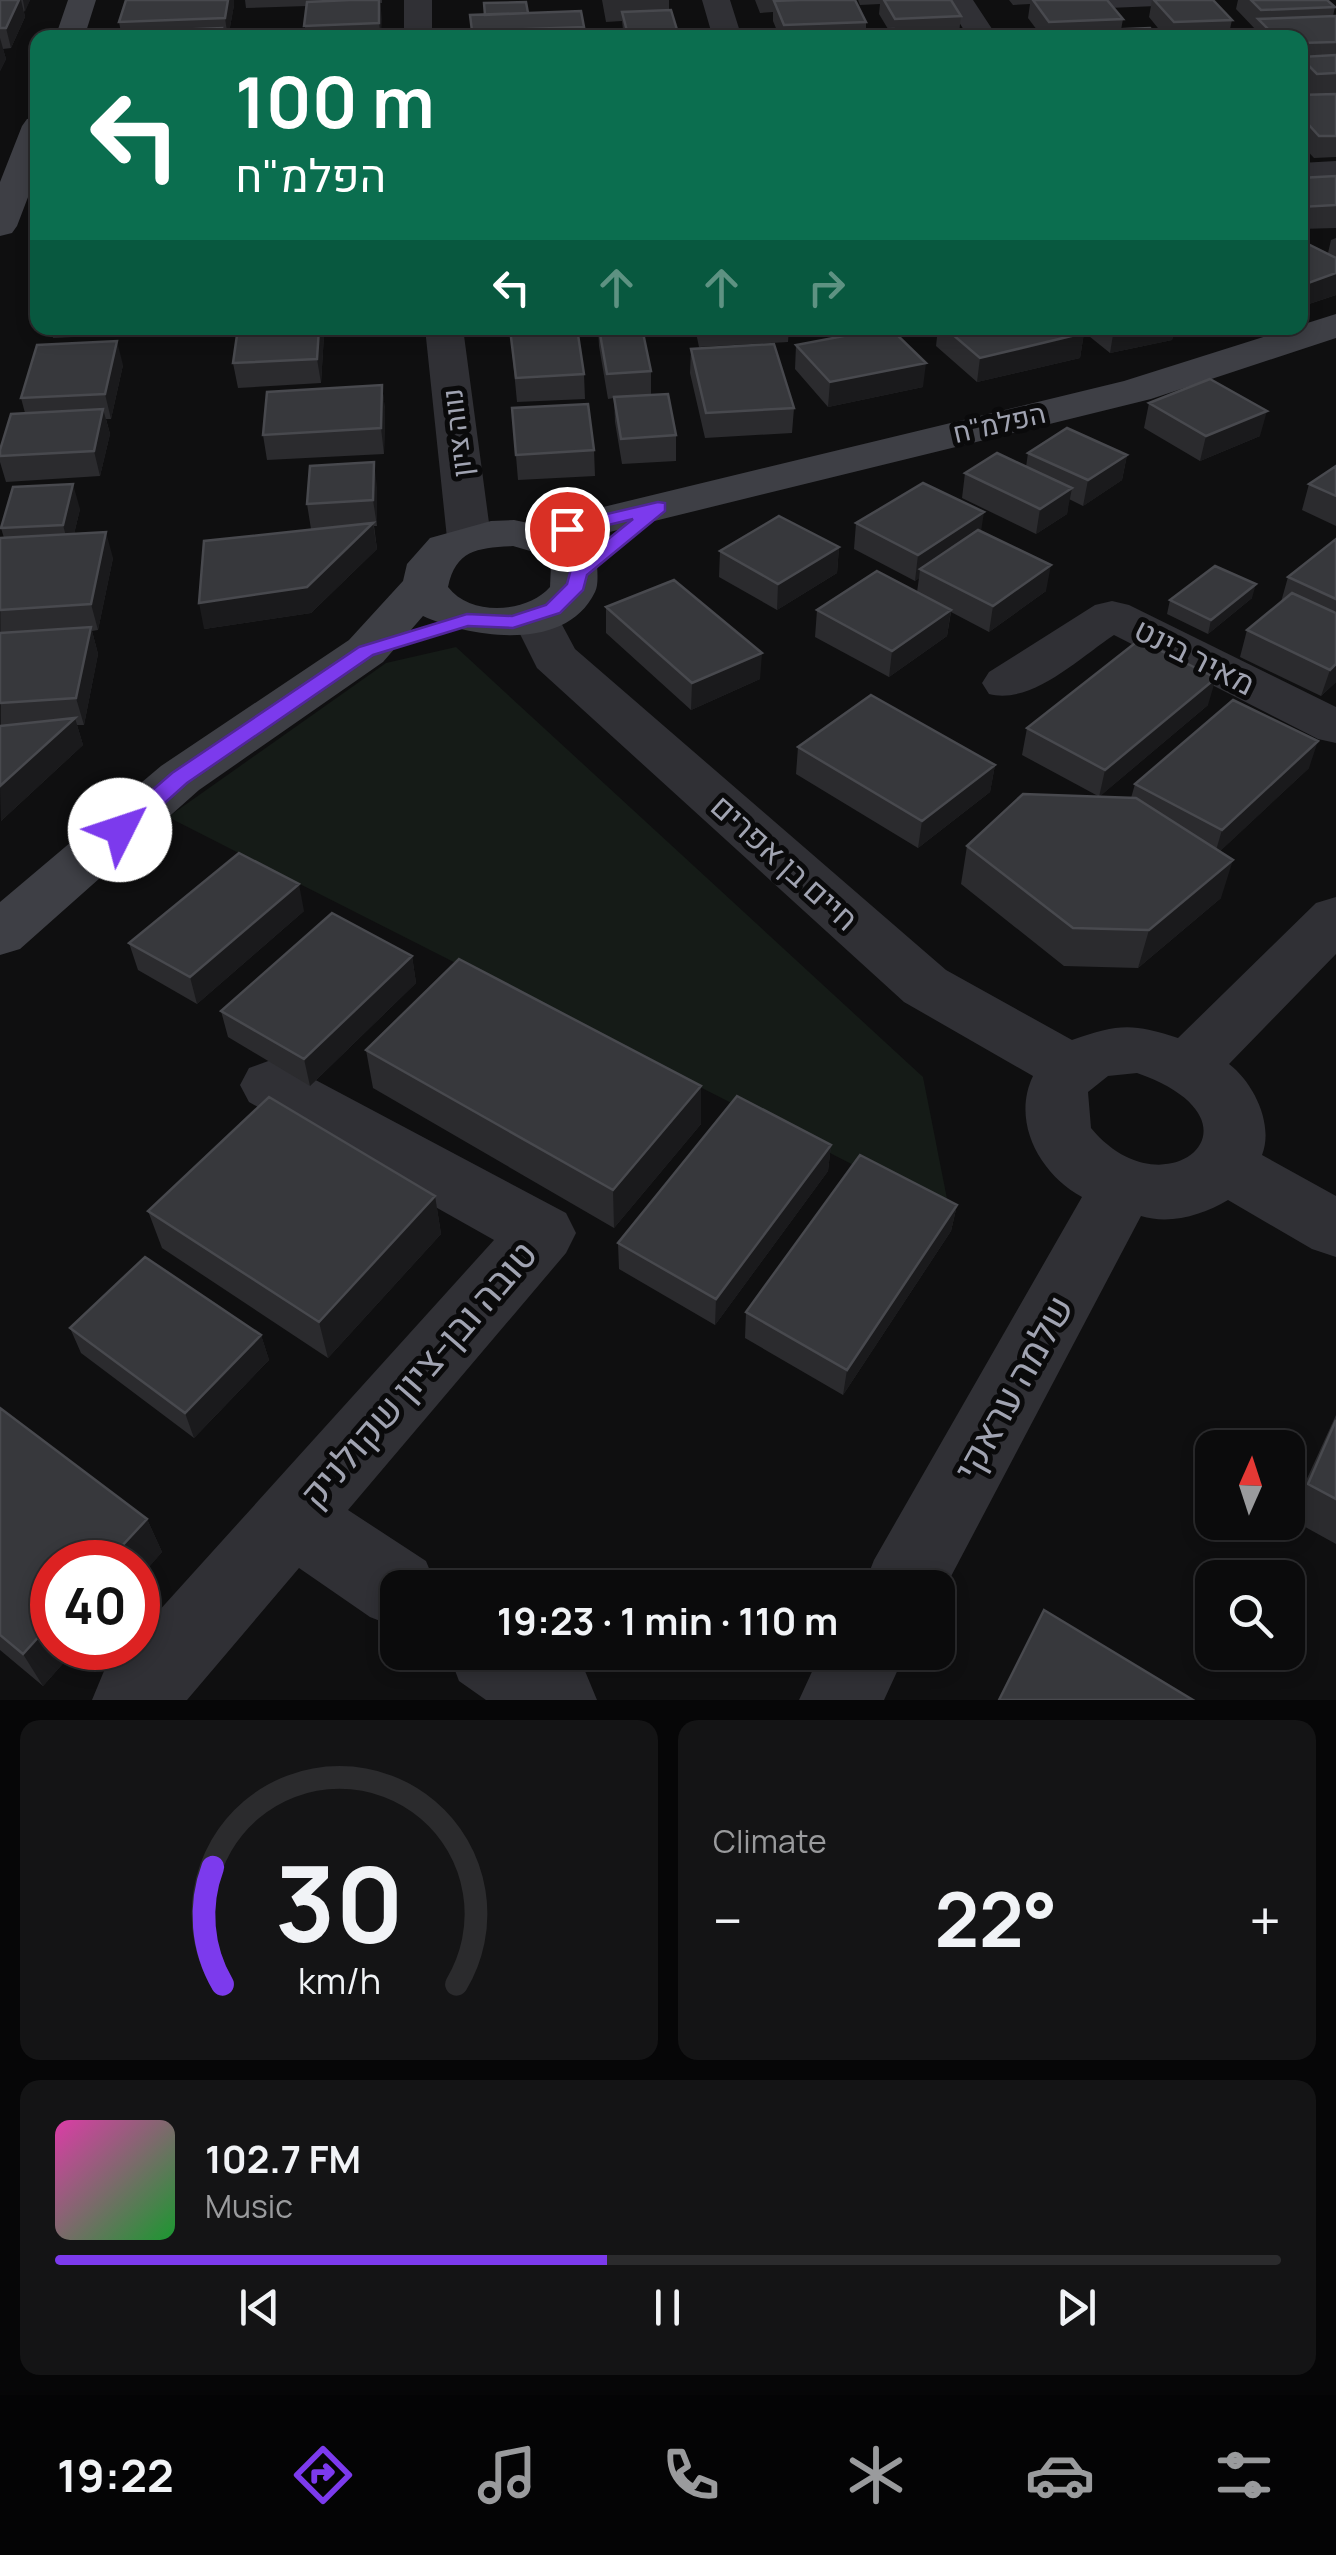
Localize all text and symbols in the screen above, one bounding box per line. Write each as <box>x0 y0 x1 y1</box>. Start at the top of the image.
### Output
text: 100 m <box>235 53 435 149</box>
icon: left <box>70 70 200 200</box>
text: הפלמ"ח <box>235 144 386 206</box>
icon: left <box>484 260 539 315</box>
icon: ahead <box>589 260 644 315</box>
icon: ahead <box>694 260 749 315</box>
icon: right <box>799 260 854 315</box>
street label: נווה ציון <box>432 387 480 479</box>
street label: הפלמ"ח <box>949 393 1049 451</box>
pin <box>525 487 610 572</box>
icon: arrive <box>540 502 595 557</box>
street label: מאיר בינט <box>1127 607 1263 705</box>
position arrow <box>68 778 172 882</box>
street label: חיים בן אפרים <box>702 784 868 940</box>
street label: טובה ובן-ציון שקולניק <box>286 1228 548 1518</box>
street label: שלמה עראקי <box>940 1285 1084 1489</box>
north arrow <box>1195 1430 1305 1540</box>
map controls <box>1195 1430 1305 1670</box>
speed limit sign: 40 <box>30 1540 160 1670</box>
button: search <box>1195 1560 1305 1670</box>
text: 19:23 · 1 min · 110 m <box>497 1594 838 1646</box>
text: Climate <box>713 1819 827 1863</box>
text: 30 <box>275 1831 403 1973</box>
text: 22° <box>934 1867 1058 1970</box>
text: − <box>713 1882 743 1958</box>
text: + <box>1249 1882 1281 1958</box>
text: km/h <box>297 1956 381 2005</box>
text: 102.7 FM <box>205 2132 361 2184</box>
text: Music <box>205 2184 293 2228</box>
icon: previous <box>232 2280 287 2335</box>
icon: pause <box>640 2280 695 2335</box>
icon: next <box>1049 2280 1104 2335</box>
icon: directions <box>288 2440 358 2510</box>
icon: music <box>472 2440 542 2510</box>
icon: phone <box>656 2440 726 2510</box>
icon: climate <box>841 2440 911 2510</box>
icon: car <box>1025 2440 1095 2510</box>
icon: filters <box>1209 2440 1279 2510</box>
text: 19:22 <box>57 2444 174 2506</box>

